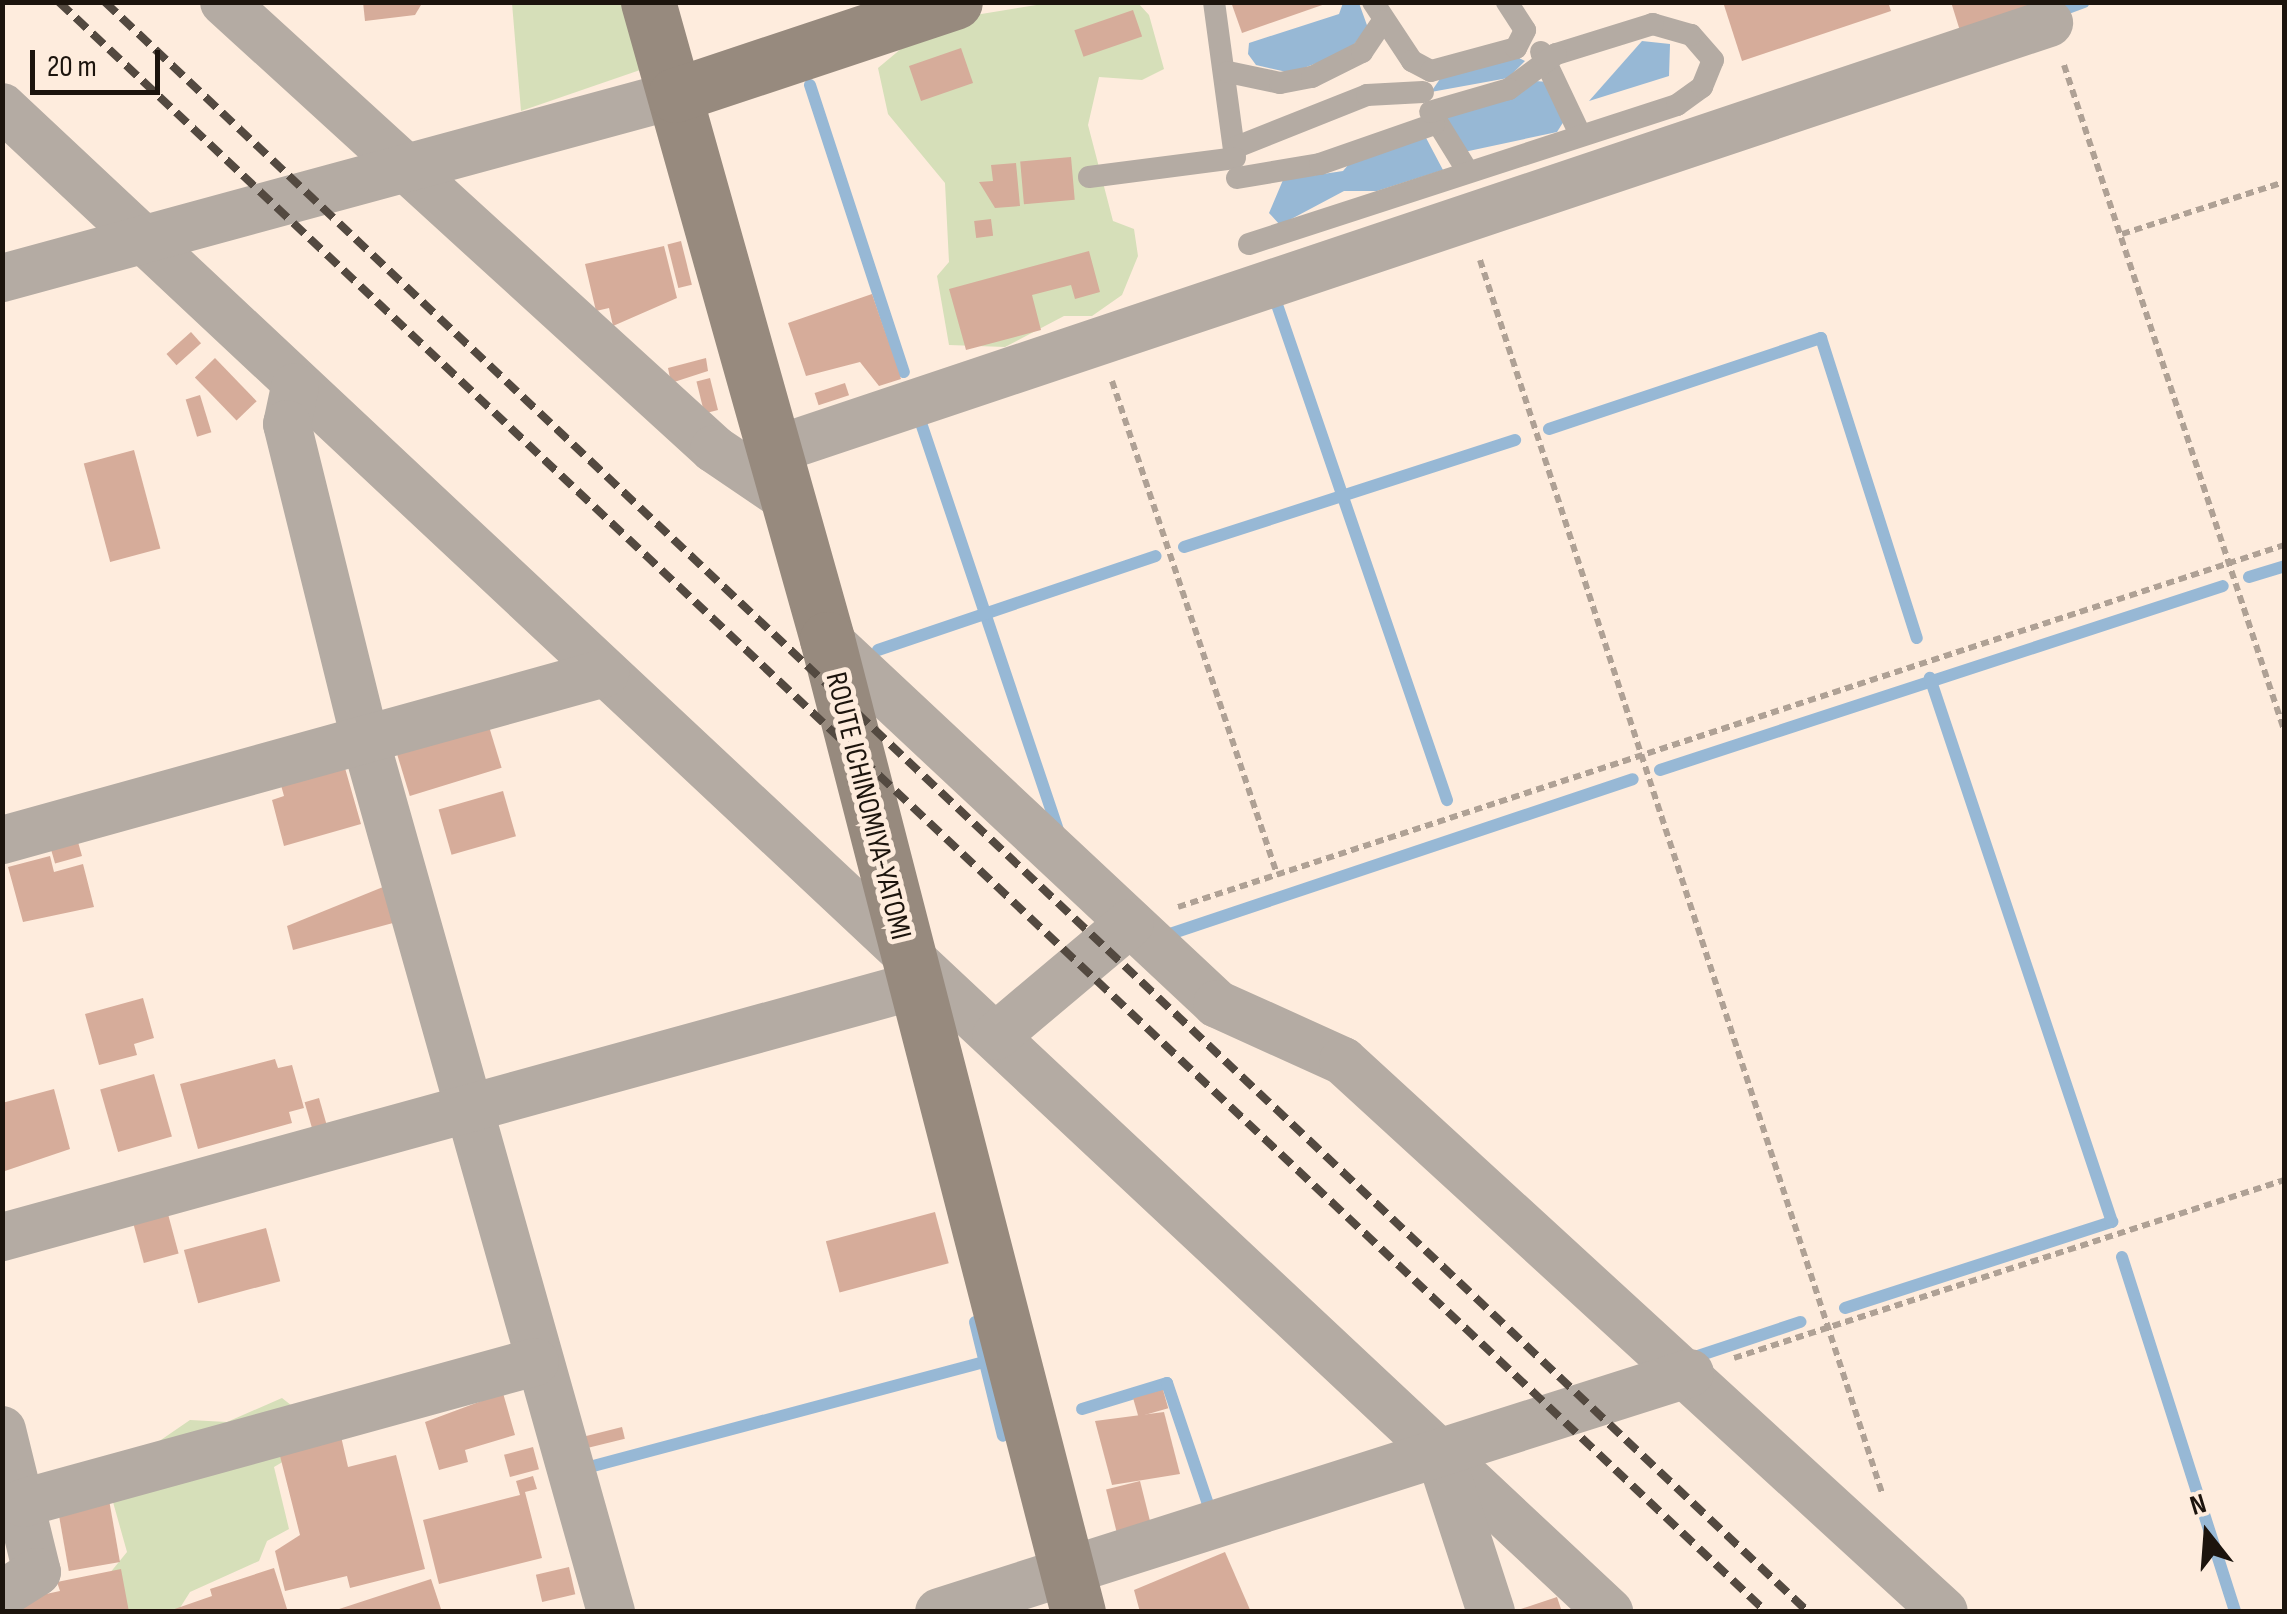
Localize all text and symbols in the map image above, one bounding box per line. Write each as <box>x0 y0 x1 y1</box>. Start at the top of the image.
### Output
scale bar <box>35 30 165 92</box>
text: 20 m <box>47 49 97 85</box>
street label: ROUTE ICHINOMIYA-YATOMI <box>817 669 919 943</box>
north arrow <box>2157 1484 2257 1584</box>
text: N <box>2186 1487 2210 1523</box>

